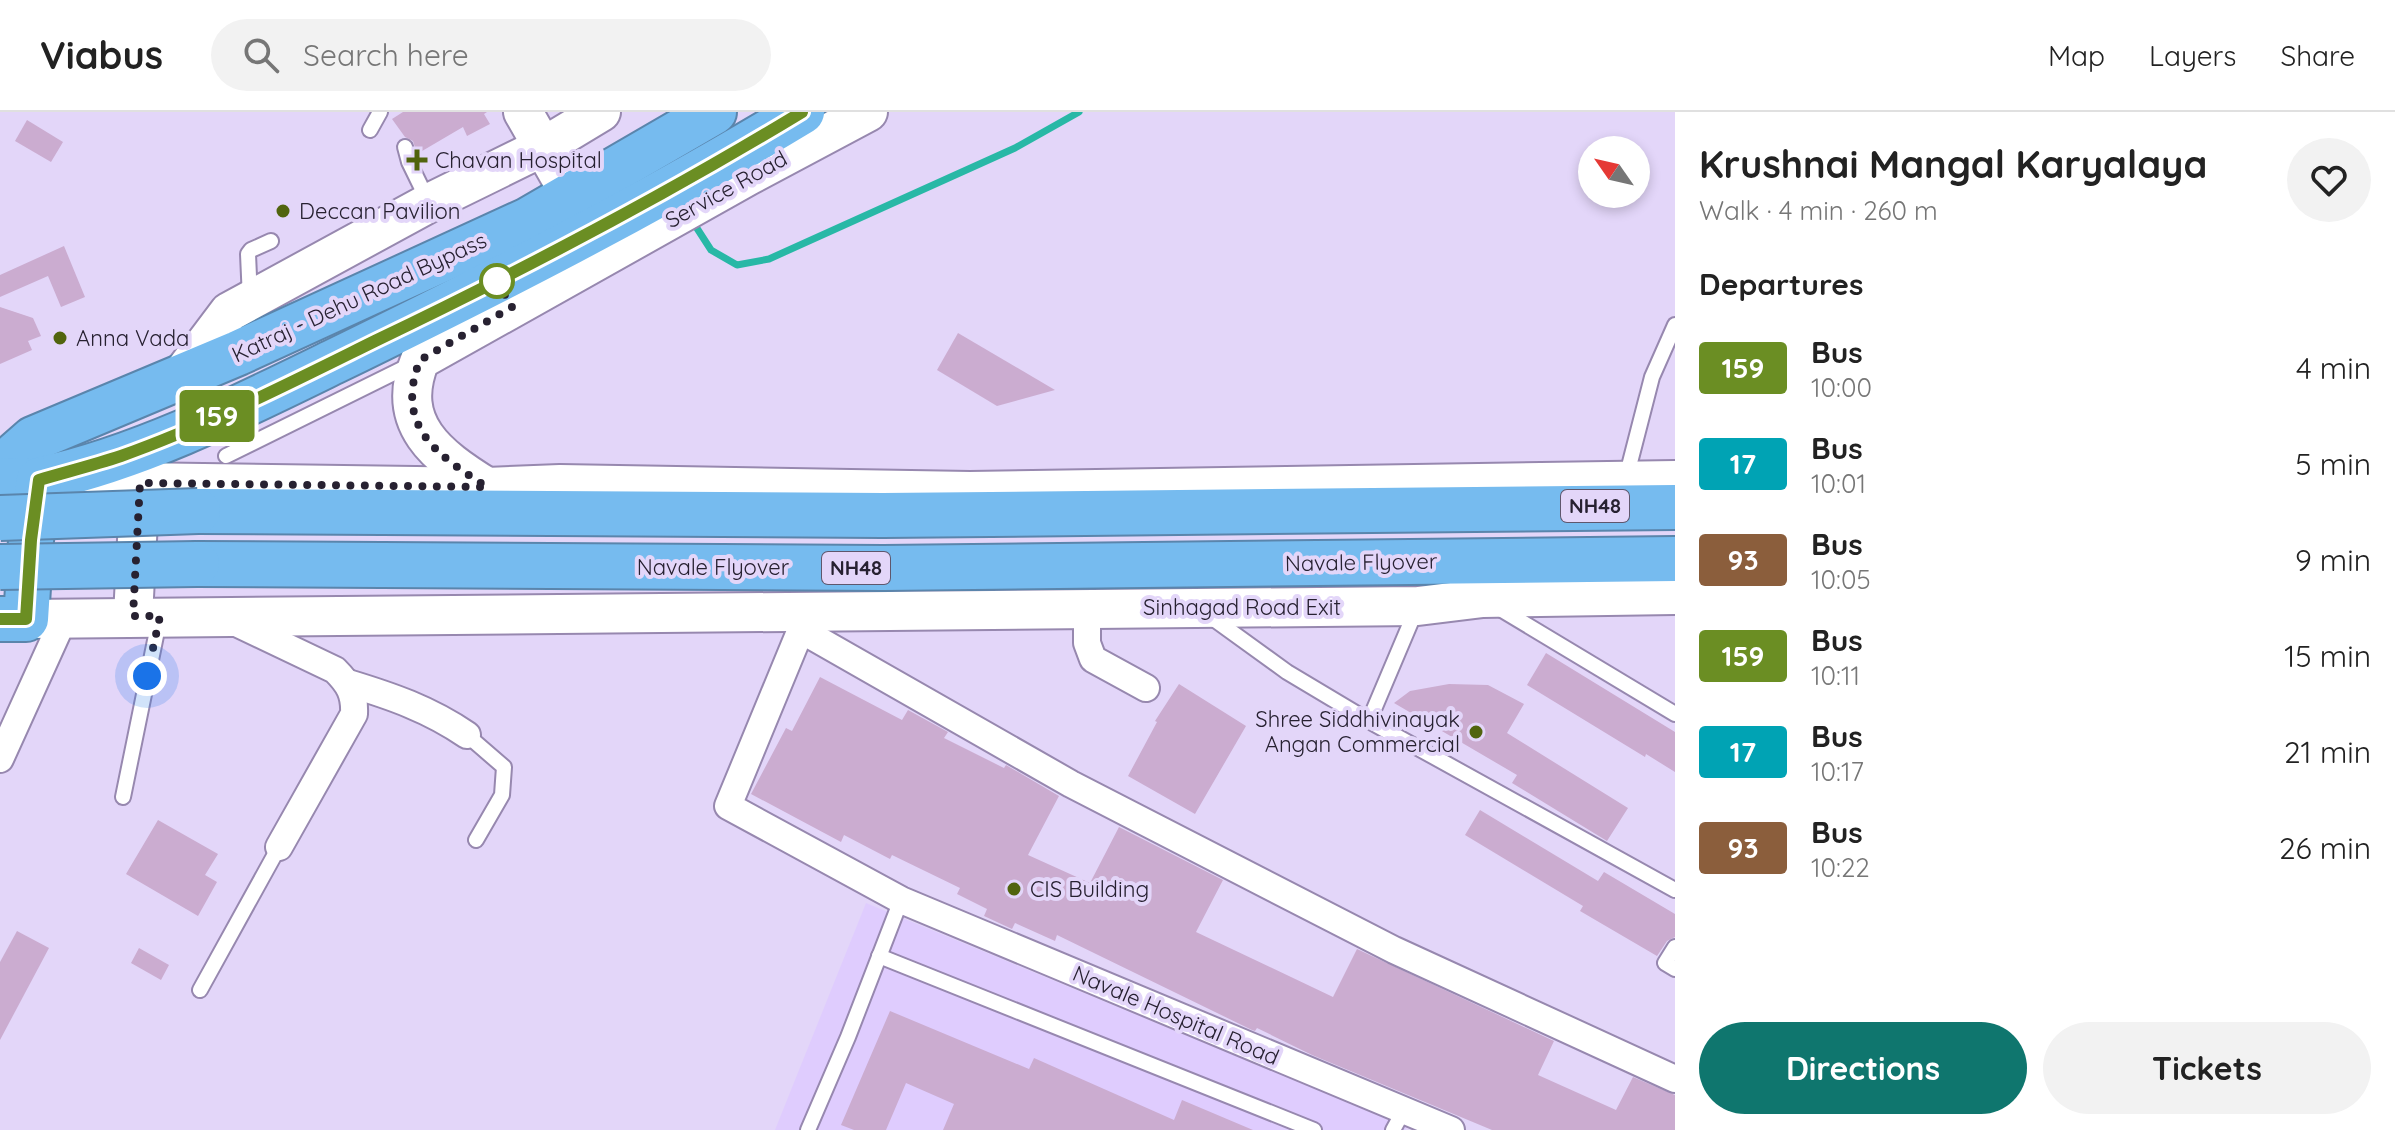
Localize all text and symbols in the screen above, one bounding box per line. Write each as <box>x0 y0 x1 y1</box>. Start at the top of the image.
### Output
search box <box>211 19 771 91</box>
text: Viabus <box>40 31 163 79</box>
icon: search <box>239 33 283 77</box>
text: Search here <box>303 36 469 74</box>
text: Map <box>2048 38 2105 73</box>
text: Layers <box>2149 38 2236 73</box>
text: Share <box>2280 38 2355 73</box>
north arrow <box>1578 136 1650 208</box>
map controls <box>1578 136 1650 208</box>
button: heart <box>2287 138 2371 222</box>
text: Krushnai Mangal Karyalaya <box>1699 140 2207 188</box>
street label: Service Road <box>660 144 792 234</box>
place label: Chavan Hospital <box>435 146 602 174</box>
marker: Chavan Hospital <box>406 149 428 171</box>
text: Walk · 4 min · 260 m <box>1699 194 1938 227</box>
place label: Deccan Pavilion <box>299 197 460 225</box>
marker: Deccan Pavilion <box>274 202 292 220</box>
street label: Katraj - Dehu Road Bypass <box>227 226 491 368</box>
unlabelled marker <box>480 264 514 298</box>
text: Departures <box>1699 265 1864 303</box>
place label: Anna Vada <box>76 324 189 352</box>
marker: Anna Vada <box>51 329 69 347</box>
text: Bus <box>1811 333 1863 371</box>
text: 4 min <box>2296 349 2371 387</box>
text: 159 <box>1722 350 1764 385</box>
text: 10:00 <box>1811 371 1872 404</box>
line badge: 159 <box>171 390 263 442</box>
text: 159 <box>196 398 238 433</box>
text: Bus <box>1811 429 1863 467</box>
text: 5 min <box>2295 445 2371 483</box>
text: 17 <box>1730 446 1756 481</box>
text: 10:01 <box>1811 467 1866 500</box>
road number: NH48 <box>1561 490 1629 522</box>
text: Bus <box>1811 525 1863 563</box>
text: 9 min <box>2295 541 2371 579</box>
text: 93 <box>1728 542 1758 577</box>
street label: Navale Flyover <box>1285 547 1438 577</box>
road number: NH48 <box>822 552 890 584</box>
street label: Navale Flyover <box>637 553 790 581</box>
text: 10:05 <box>1811 563 1871 596</box>
street label: Sinhagad Road Exit <box>1143 593 1341 621</box>
text: Bus <box>1811 621 1863 659</box>
text: 15 min <box>2284 637 2371 675</box>
text: 159 <box>1722 638 1764 673</box>
your location <box>127 656 167 696</box>
text: 10:11 <box>1811 659 1860 692</box>
place label: Shree Siddhivinayak Angan Commercial <box>1255 705 1460 758</box>
text: Bus <box>1811 717 1863 755</box>
marker: Shree Siddhivinayak Angan Commercial <box>1467 723 1485 741</box>
text: 21 min <box>2284 733 2371 771</box>
text: 17 <box>1730 734 1756 769</box>
text: 10:17 <box>1811 755 1864 788</box>
text: Bus <box>1811 813 1863 851</box>
text: 26 min <box>2279 829 2371 867</box>
text: 93 <box>1728 830 1758 865</box>
text: 10:22 <box>1811 851 1870 884</box>
place label: CIS Building <box>1030 875 1149 903</box>
marker: CIS Building <box>1005 880 1023 898</box>
street label: Navale Hospital Road <box>1069 959 1283 1071</box>
button: Directions <box>1699 1022 2027 1114</box>
button: Tickets <box>2043 1022 2371 1114</box>

